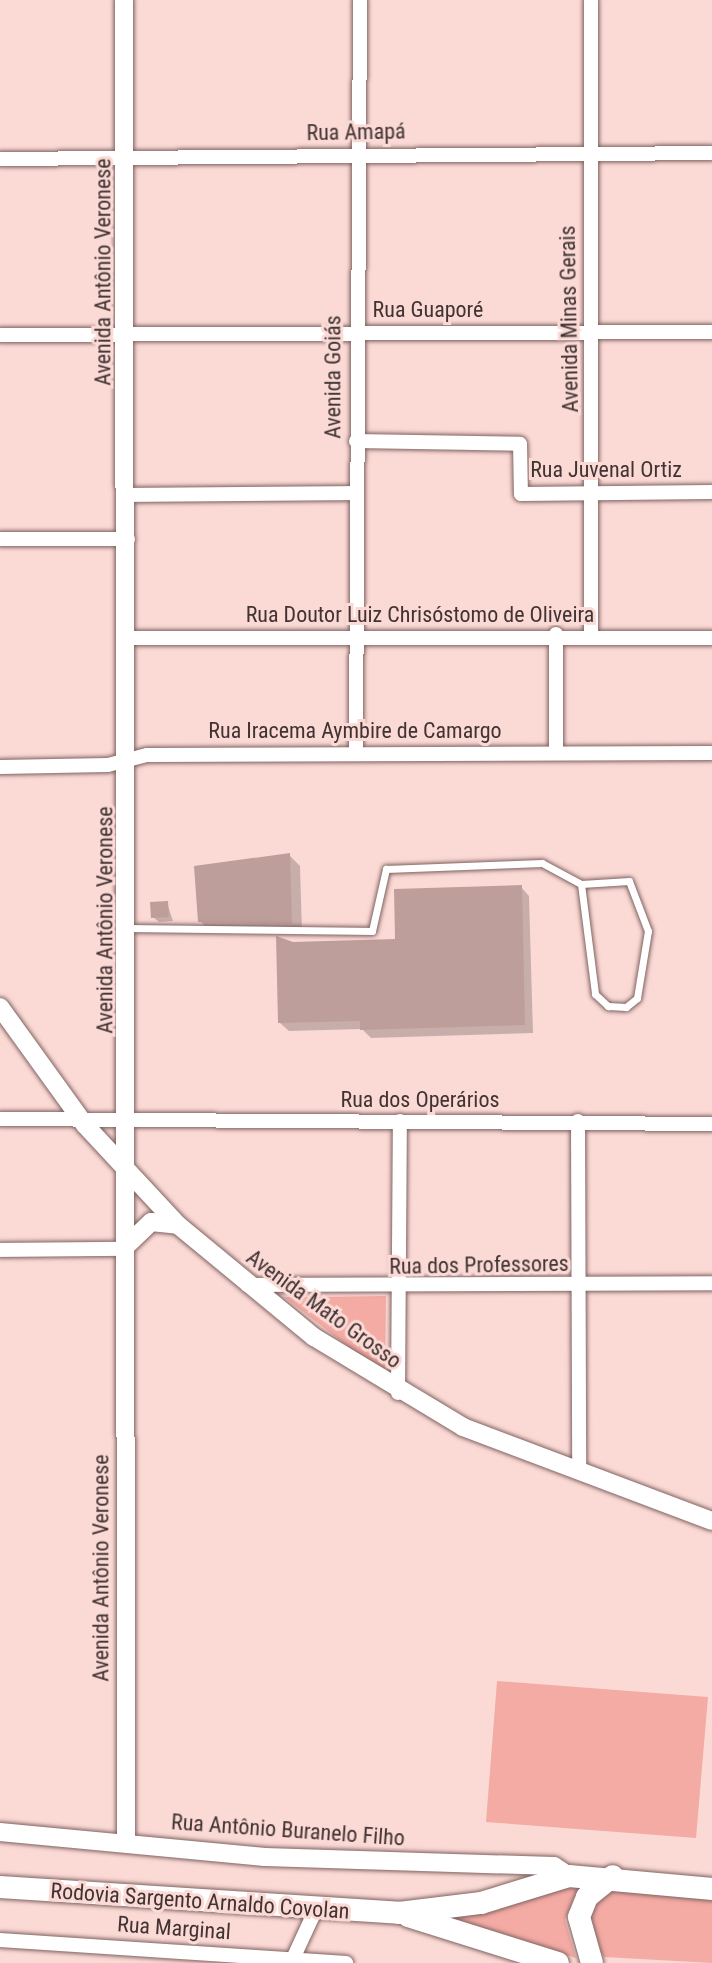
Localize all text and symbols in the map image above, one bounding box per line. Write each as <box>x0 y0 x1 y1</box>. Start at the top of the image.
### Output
street label: Rua Amapá <box>306 118 406 146</box>
street label: Avenida Antônio Veronese <box>90 158 116 386</box>
street label: Avenida Minas Gerais <box>554 225 584 413</box>
street label: Rua Guaporé <box>373 297 483 323</box>
street label: Avenida Goiás <box>320 315 346 439</box>
street label: Rua Juvenal Ortiz <box>530 457 682 483</box>
street label: Rua Doutor Luiz Chrisóstomo de Oliveira <box>246 602 594 628</box>
street label: Rua Iracema Aymbire de Camargo <box>208 718 502 744</box>
street label: Avenida Antônio Veronese <box>92 806 118 1034</box>
street label: Rua dos Operários <box>341 1087 499 1113</box>
street label: Avenida Mato Grosso <box>241 1244 407 1374</box>
street label: Rua dos Professores <box>389 1250 569 1280</box>
street label: Avenida Antônio Veronese <box>88 1454 114 1682</box>
street label: Rua Antônio Buranelo Filho <box>170 1809 406 1851</box>
street label: Rodovia Sargento Arnaldo Covolan <box>50 1877 350 1925</box>
street label: Rua Marginal <box>116 1911 232 1945</box>

